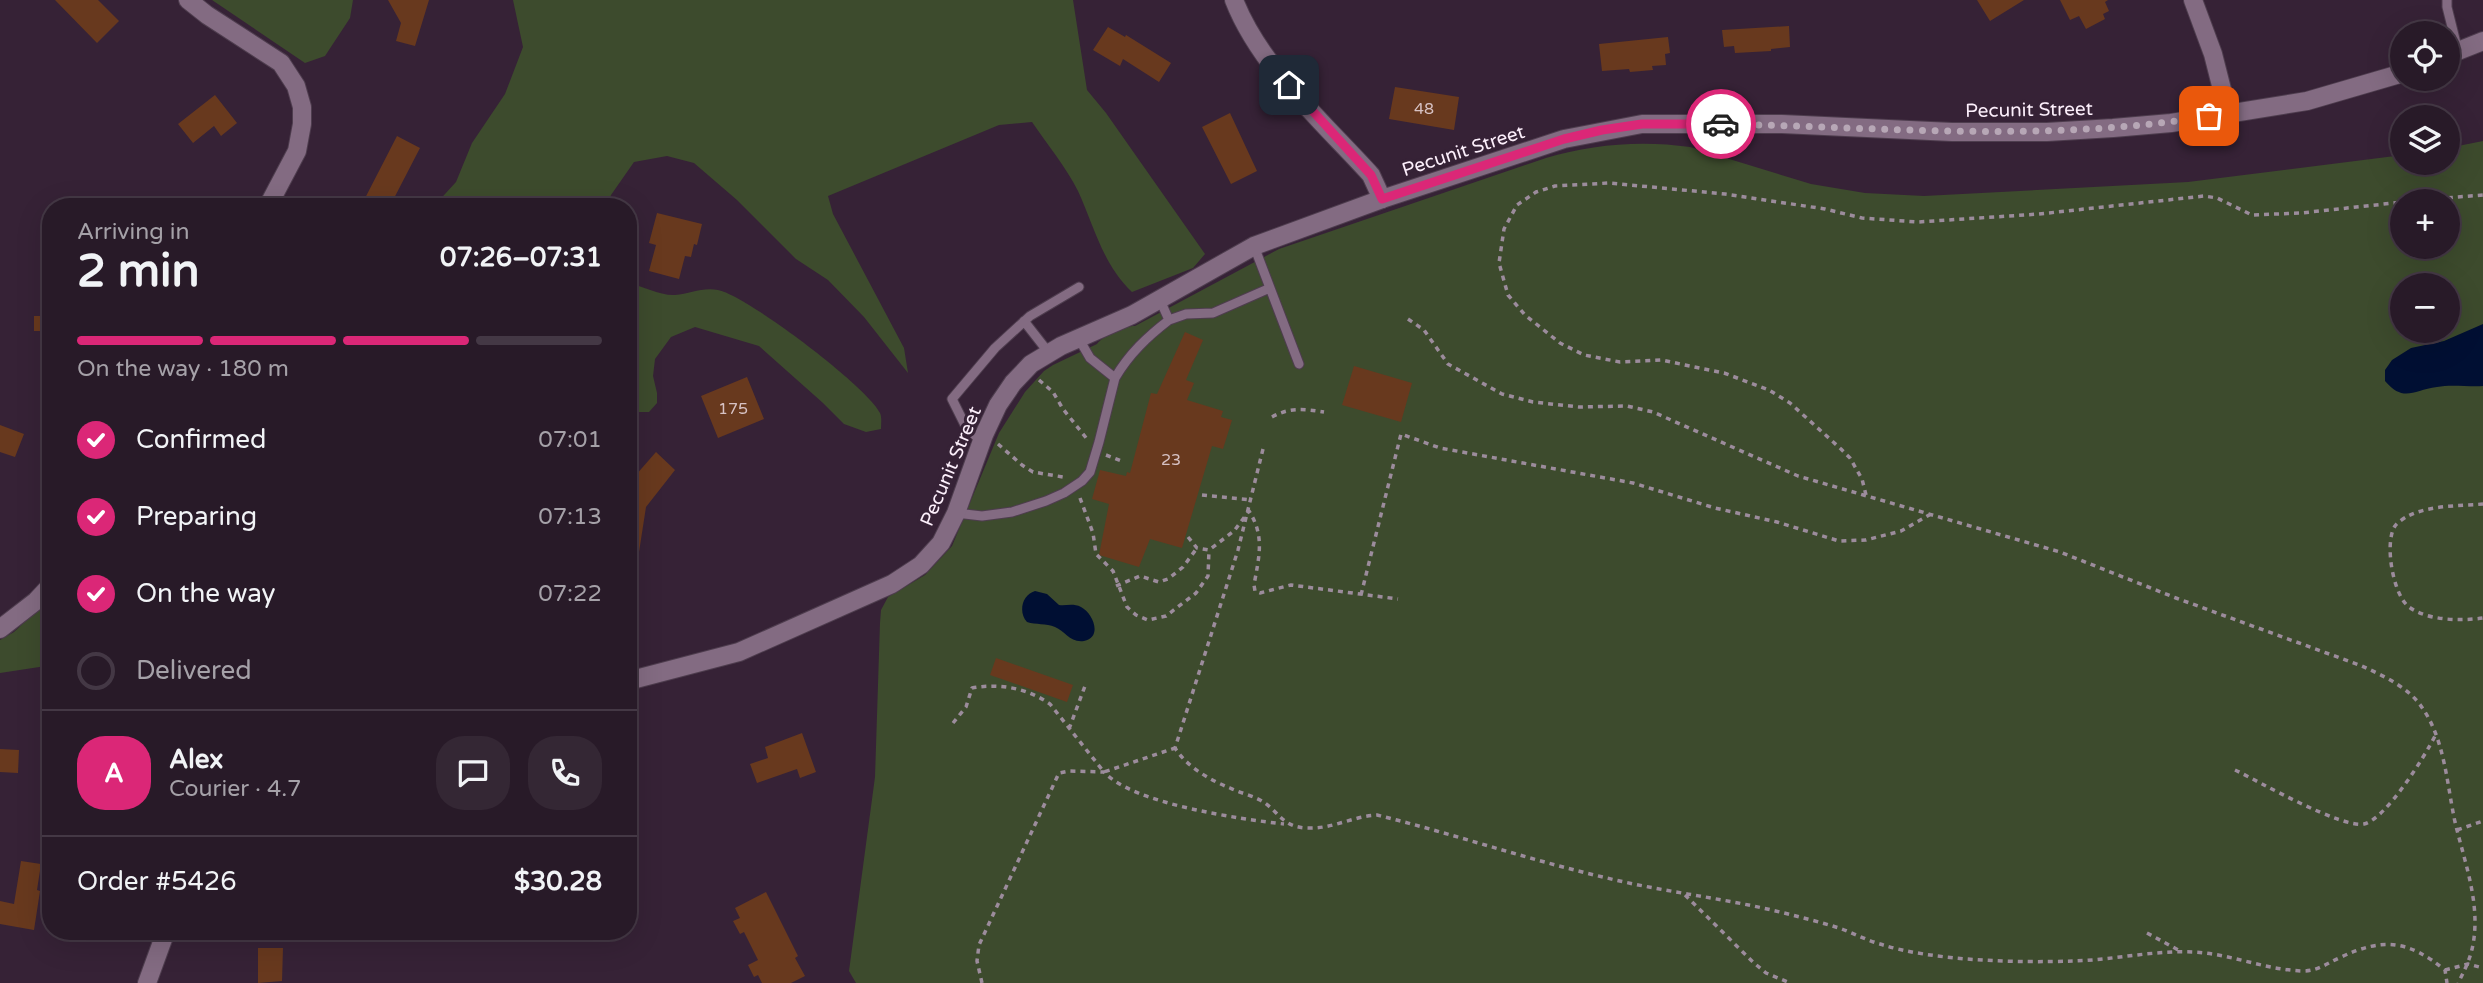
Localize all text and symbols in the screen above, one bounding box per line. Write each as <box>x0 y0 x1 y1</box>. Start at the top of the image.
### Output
map controls <box>2390 21 2460 343</box>
button: locate <box>2390 21 2460 91</box>
pin <box>1259 55 1319 115</box>
icon: home <box>1270 66 1308 104</box>
pin <box>2179 86 2239 146</box>
courier <box>1686 89 1756 159</box>
icon: bag <box>2190 97 2228 135</box>
street label: Pecunit Street <box>1965 98 2093 122</box>
house number: 48 <box>1414 99 1434 119</box>
icon: car <box>1702 105 1740 143</box>
button: layers <box>2390 105 2460 175</box>
street label: Pecunit Street <box>1399 121 1527 181</box>
button: + <box>2390 189 2460 259</box>
text: Arriving in <box>77 218 190 246</box>
text: 07:26–07:31 <box>440 242 602 273</box>
text: 2 min <box>77 244 200 299</box>
button: − <box>2390 273 2460 343</box>
text: On the way · 180 m <box>77 355 289 383</box>
house number: 175 <box>718 399 748 419</box>
street label: Pecunit Street <box>916 403 986 529</box>
icon: check <box>77 421 115 459</box>
text: Confirmed <box>136 424 266 455</box>
text: 07:01 <box>538 426 602 454</box>
house number: 23 <box>1161 450 1181 470</box>
icon: check <box>77 498 115 536</box>
text: Preparing <box>136 501 257 532</box>
text: 07:13 <box>538 503 602 531</box>
icon: check <box>77 575 115 613</box>
text: On the way <box>136 578 276 609</box>
text: 07:22 <box>538 580 602 608</box>
text: Delivered <box>136 655 252 686</box>
button: chat <box>436 736 510 810</box>
button: phone <box>528 736 602 810</box>
text: Alex <box>169 744 223 775</box>
text: A <box>104 758 124 789</box>
text: Courier · 4.7 <box>169 775 302 803</box>
text: Order #5426 <box>77 866 237 897</box>
text: $30.28 <box>514 866 602 897</box>

